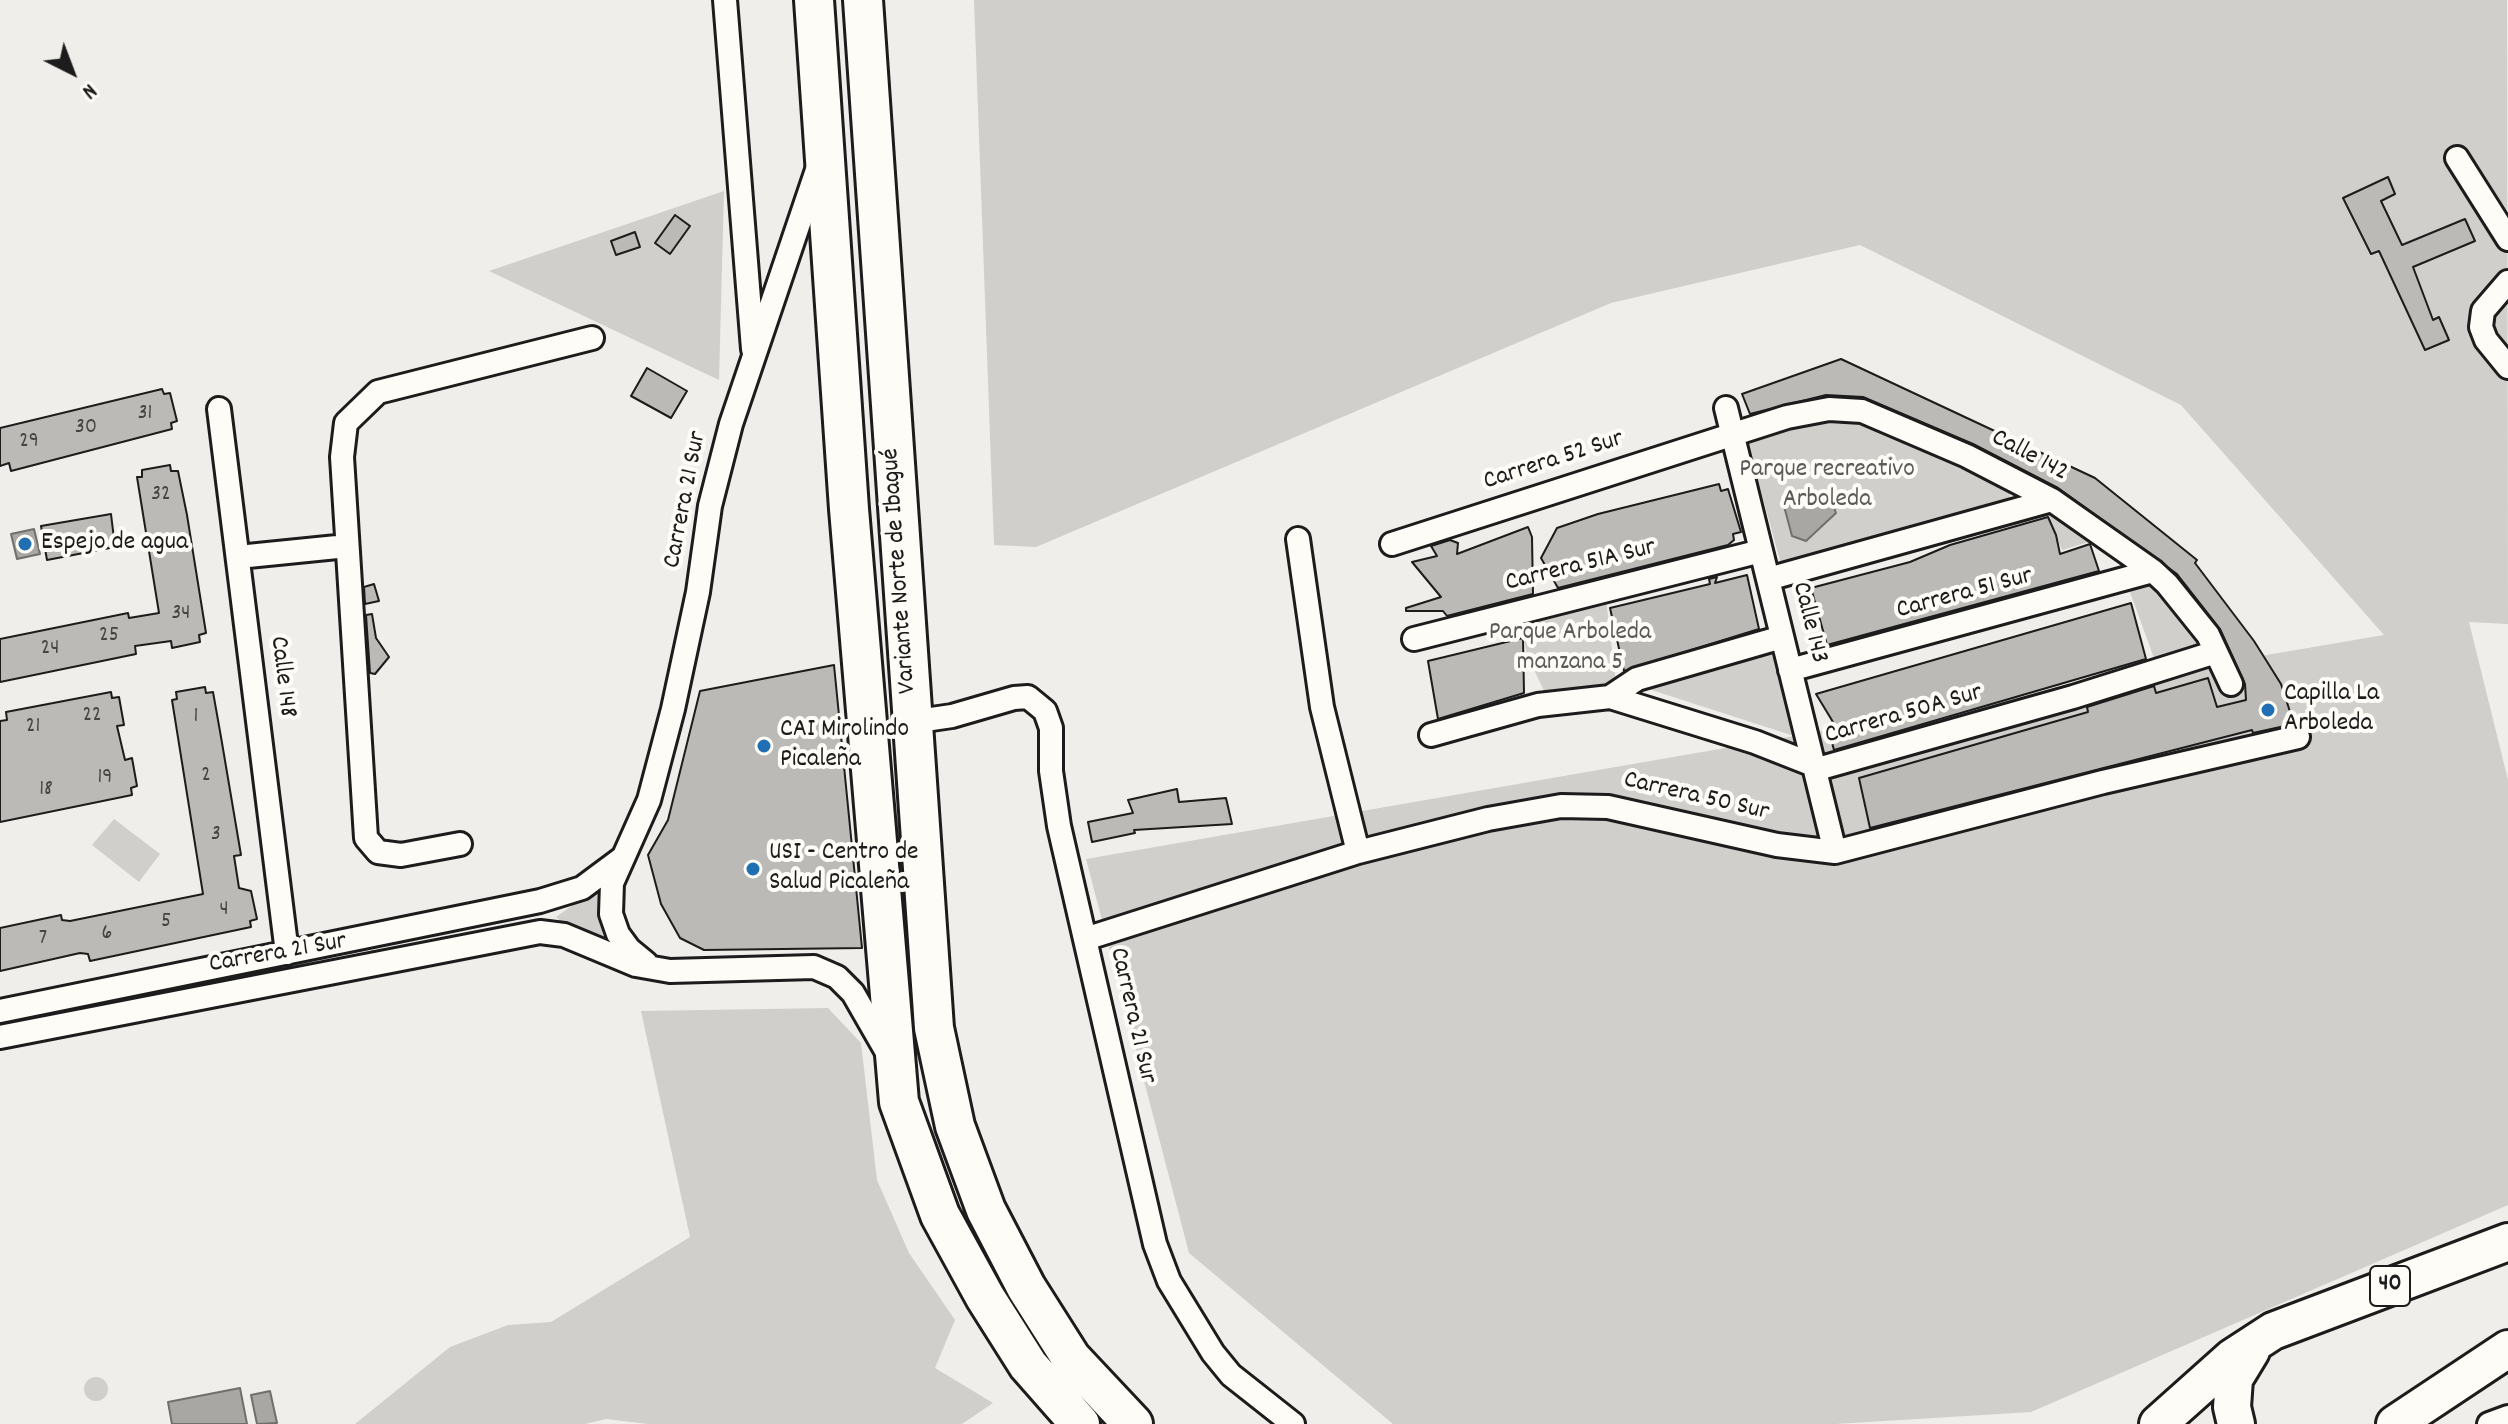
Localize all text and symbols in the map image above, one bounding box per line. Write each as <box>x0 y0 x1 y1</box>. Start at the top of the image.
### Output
north arrow <box>32 32 112 112</box>
text: N <box>74 75 103 105</box>
house number: 31 <box>138 402 152 428</box>
house number: 30 <box>75 416 97 442</box>
street label: Calle 142 <box>1985 424 2073 490</box>
street label: Carrera 52 Sur <box>1480 425 1628 499</box>
street label: Carrera 21 Sur <box>658 429 716 571</box>
house number: 29 <box>19 430 39 456</box>
street label: Variante Norte de Ibagué <box>877 447 925 695</box>
park label: Parque recreativo Arboleda <box>1739 455 1915 516</box>
house number: 32 <box>151 483 171 509</box>
place label: Espejo de agua <box>41 528 188 560</box>
street label: Carrera 51A Sur <box>1503 533 1659 601</box>
marker: Espejo de agua <box>16 535 34 553</box>
street label: Carrera 51 Sur <box>1894 562 2036 628</box>
street label: Calle 143 <box>1783 579 1833 667</box>
house number: 34 <box>172 602 190 628</box>
park label: Parque Arboleda manzana 5 <box>1489 618 1651 680</box>
house number: 25 <box>99 624 119 650</box>
street label: Calle 148 <box>261 635 301 719</box>
house number: 24 <box>41 637 59 663</box>
street label: Carrera 50A Sur <box>1822 679 1986 753</box>
place label: Capilla La Arboleda <box>2284 679 2379 740</box>
marker: Capilla La Arboleda <box>2259 701 2277 719</box>
house number: 22 <box>82 704 102 730</box>
house number: 1 <box>194 705 198 731</box>
house number: 21 <box>26 715 40 741</box>
place label: CAI Mirolindo Picaleña <box>780 715 909 776</box>
marker: CAI Mirolindo Picaleña <box>755 737 773 755</box>
house number: 2 <box>201 764 211 790</box>
house number: 19 <box>98 766 112 792</box>
street label: Carrera 50 Sur <box>1620 766 1772 830</box>
house number: 18 <box>39 778 53 804</box>
house number: 3 <box>211 823 221 849</box>
place label: USI - Centro de Salud Picaleña <box>769 838 919 900</box>
marker: USI - Centro de Salud Picaleña <box>744 860 762 878</box>
house number: 4 <box>219 898 229 924</box>
house number: 5 <box>161 910 171 936</box>
house number: 6 <box>102 922 112 948</box>
house number: 7 <box>39 927 47 953</box>
street label: Carrera 21 Sur <box>207 928 349 982</box>
street label: Carrera 21 Sur <box>1100 945 1162 1087</box>
road number: 40 <box>2370 1266 2410 1306</box>

